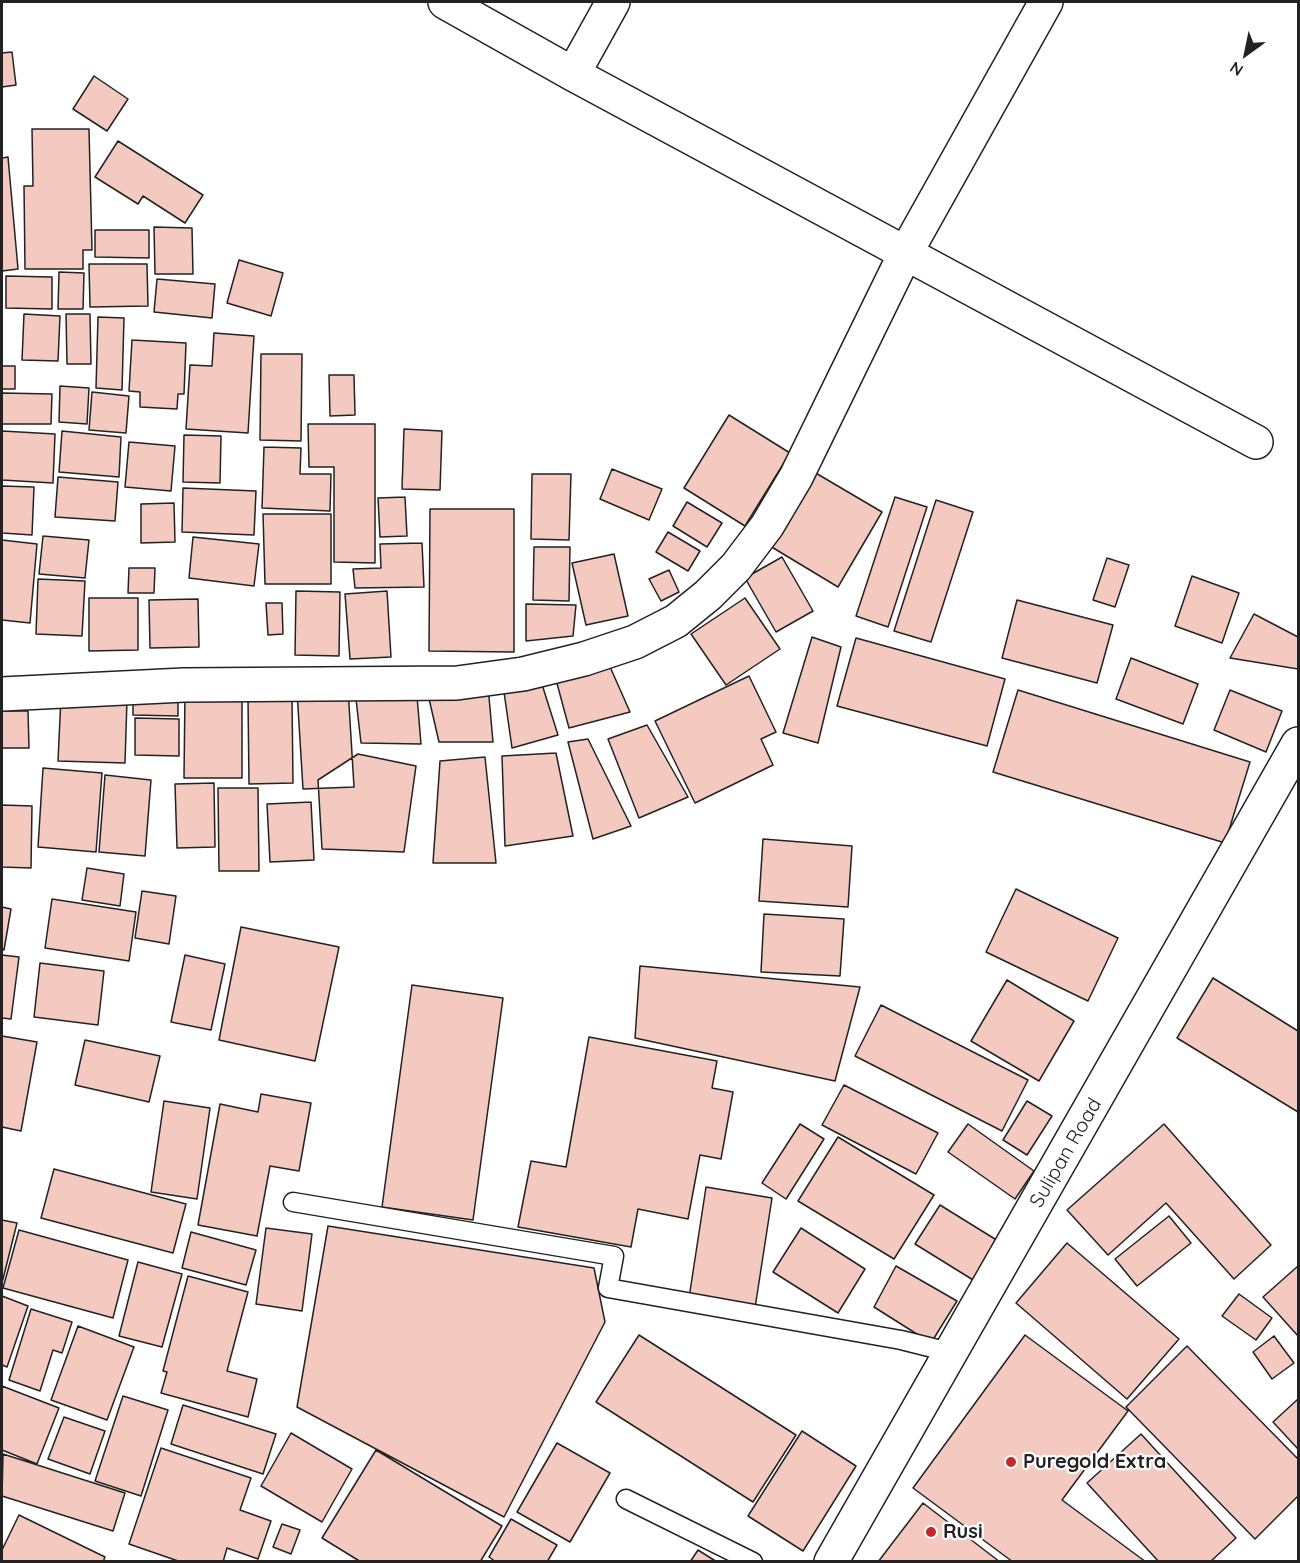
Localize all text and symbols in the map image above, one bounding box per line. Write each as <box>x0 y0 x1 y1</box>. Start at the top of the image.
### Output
north arrow <box>1216 24 1276 84</box>
text: N <box>1226 58 1247 81</box>
street label: Sulipan Road <box>1025 1094 1107 1212</box>
place label: Puregold Extra <box>1023 1450 1166 1474</box>
marker: Puregold Extra <box>1004 1455 1018 1469</box>
place label: Rusi <box>943 1520 983 1544</box>
marker: Rusi <box>924 1525 938 1539</box>

